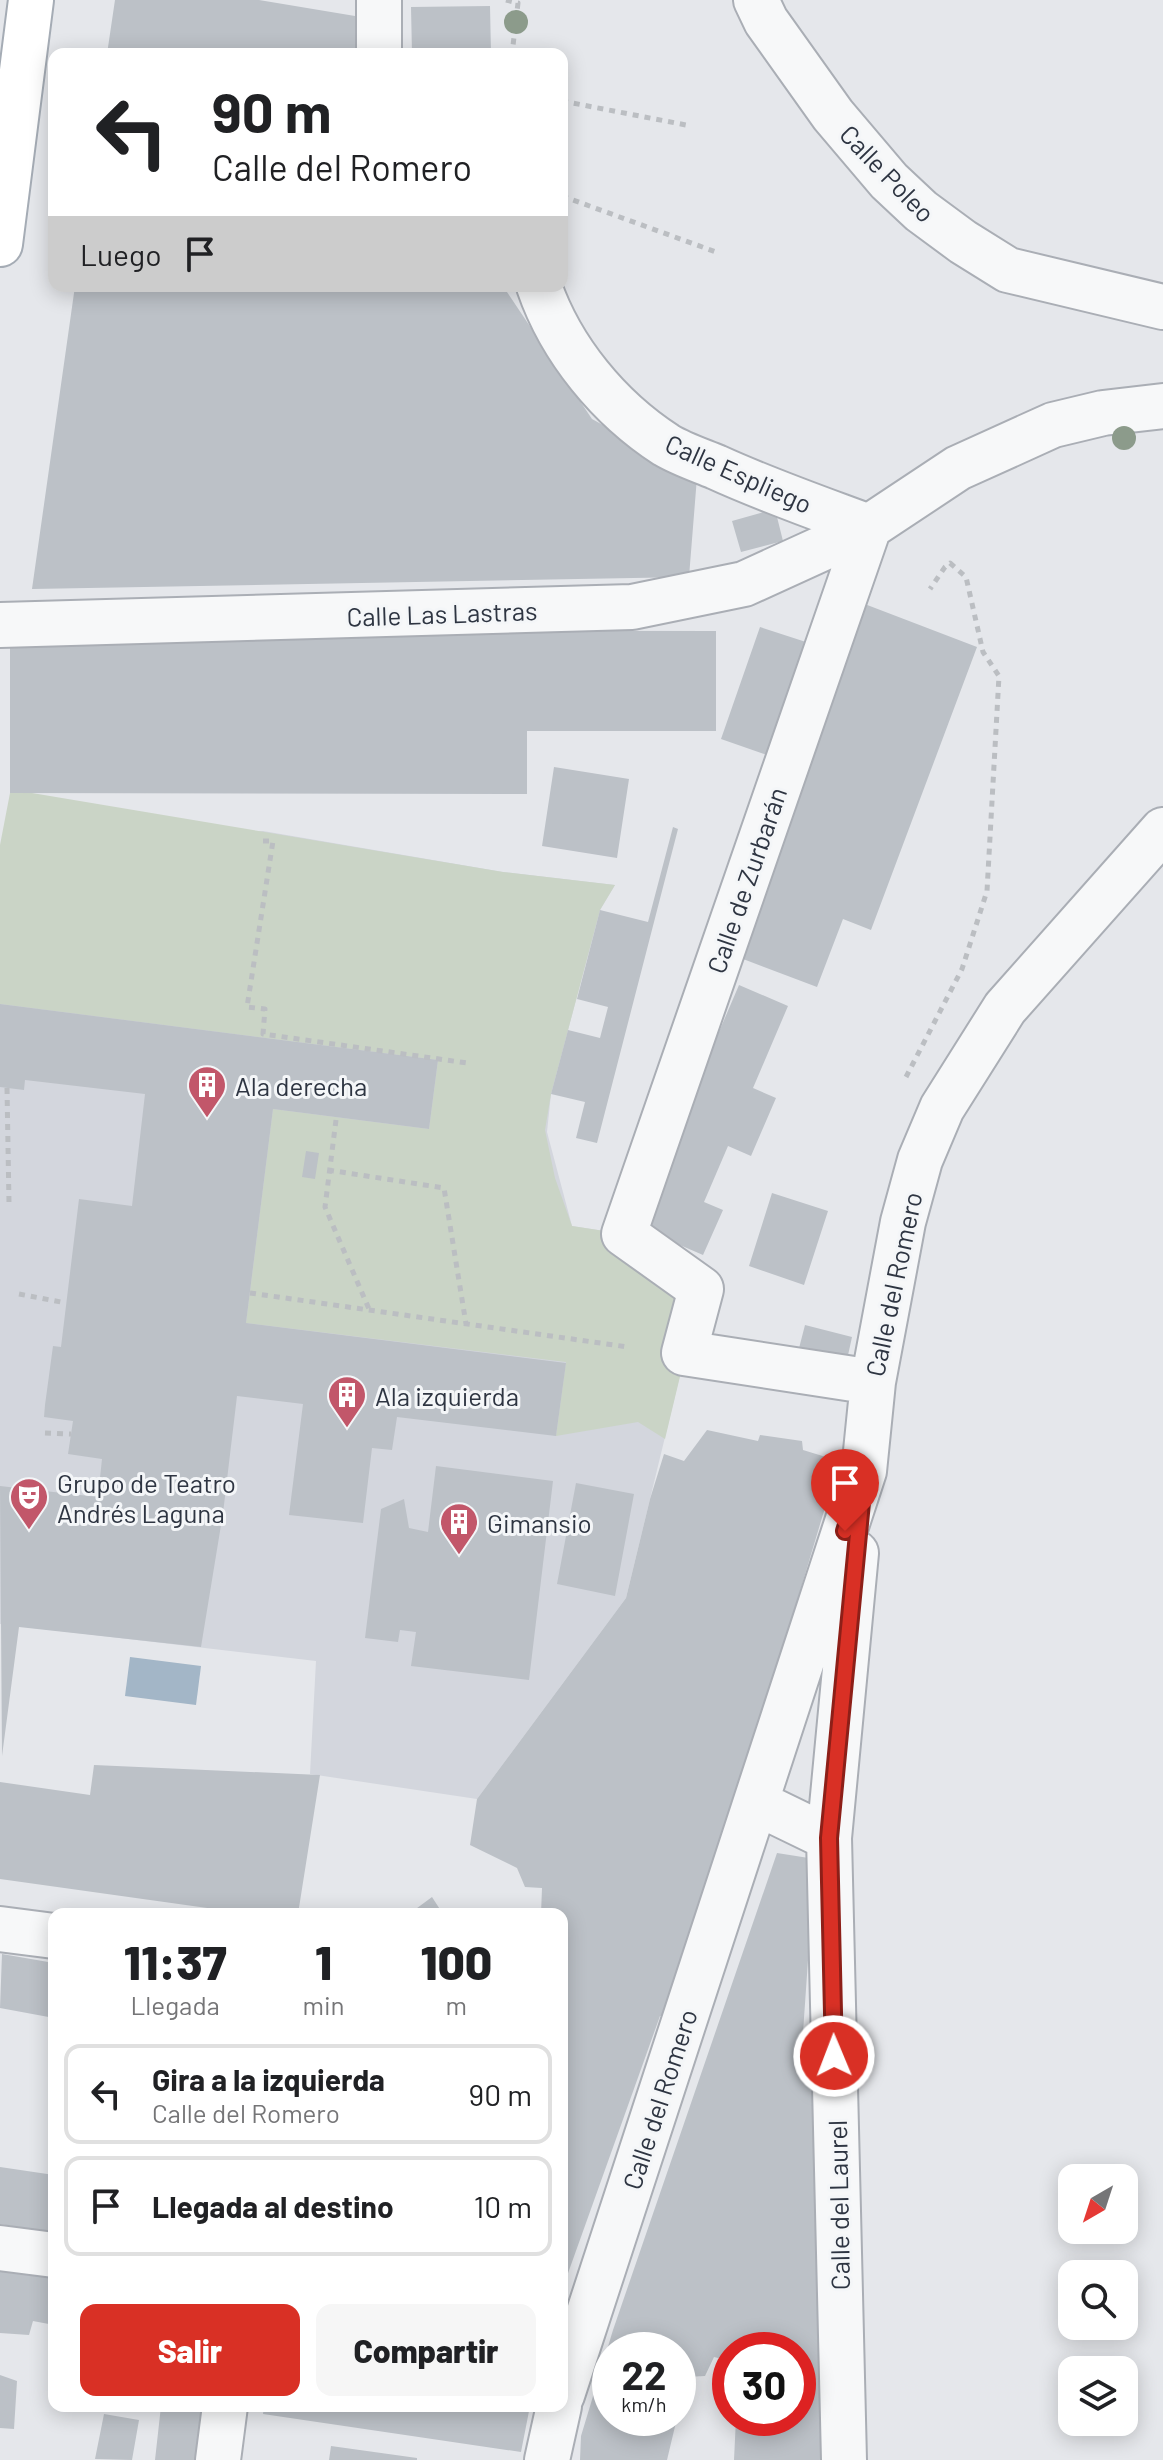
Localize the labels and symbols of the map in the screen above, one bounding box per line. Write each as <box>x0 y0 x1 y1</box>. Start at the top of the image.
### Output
street label: Calle Poleo <box>834 118 942 228</box>
street label: Calle Espliego <box>661 427 817 519</box>
street label: Calle Las Lastras <box>346 594 538 632</box>
street label: Calle de Zurbarán <box>700 783 792 977</box>
building icon: Ala derecha <box>186 1064 228 1119</box>
place label: Ala derecha <box>235 1070 367 1101</box>
street label: Calle del Romero <box>858 1189 928 1379</box>
building icon: Ala izquierda <box>326 1374 368 1429</box>
place label: Ala izquierda <box>375 1380 519 1411</box>
pin <box>811 1449 879 1531</box>
place label: Grupo de Teatro Andrés Laguna <box>57 1467 236 1528</box>
theatre icon: Grupo de Teatro Andrés Laguna <box>8 1476 50 1531</box>
building icon: Gimansio <box>438 1501 480 1556</box>
place label: Gimansio <box>487 1507 592 1538</box>
street label: Calle del Romero <box>615 2005 703 2193</box>
position arrow <box>792 2014 876 2098</box>
street label: Calle del Laurel <box>821 2120 855 2290</box>
north arrow <box>1058 2164 1138 2244</box>
speed limit sign: 30 <box>712 2332 816 2436</box>

